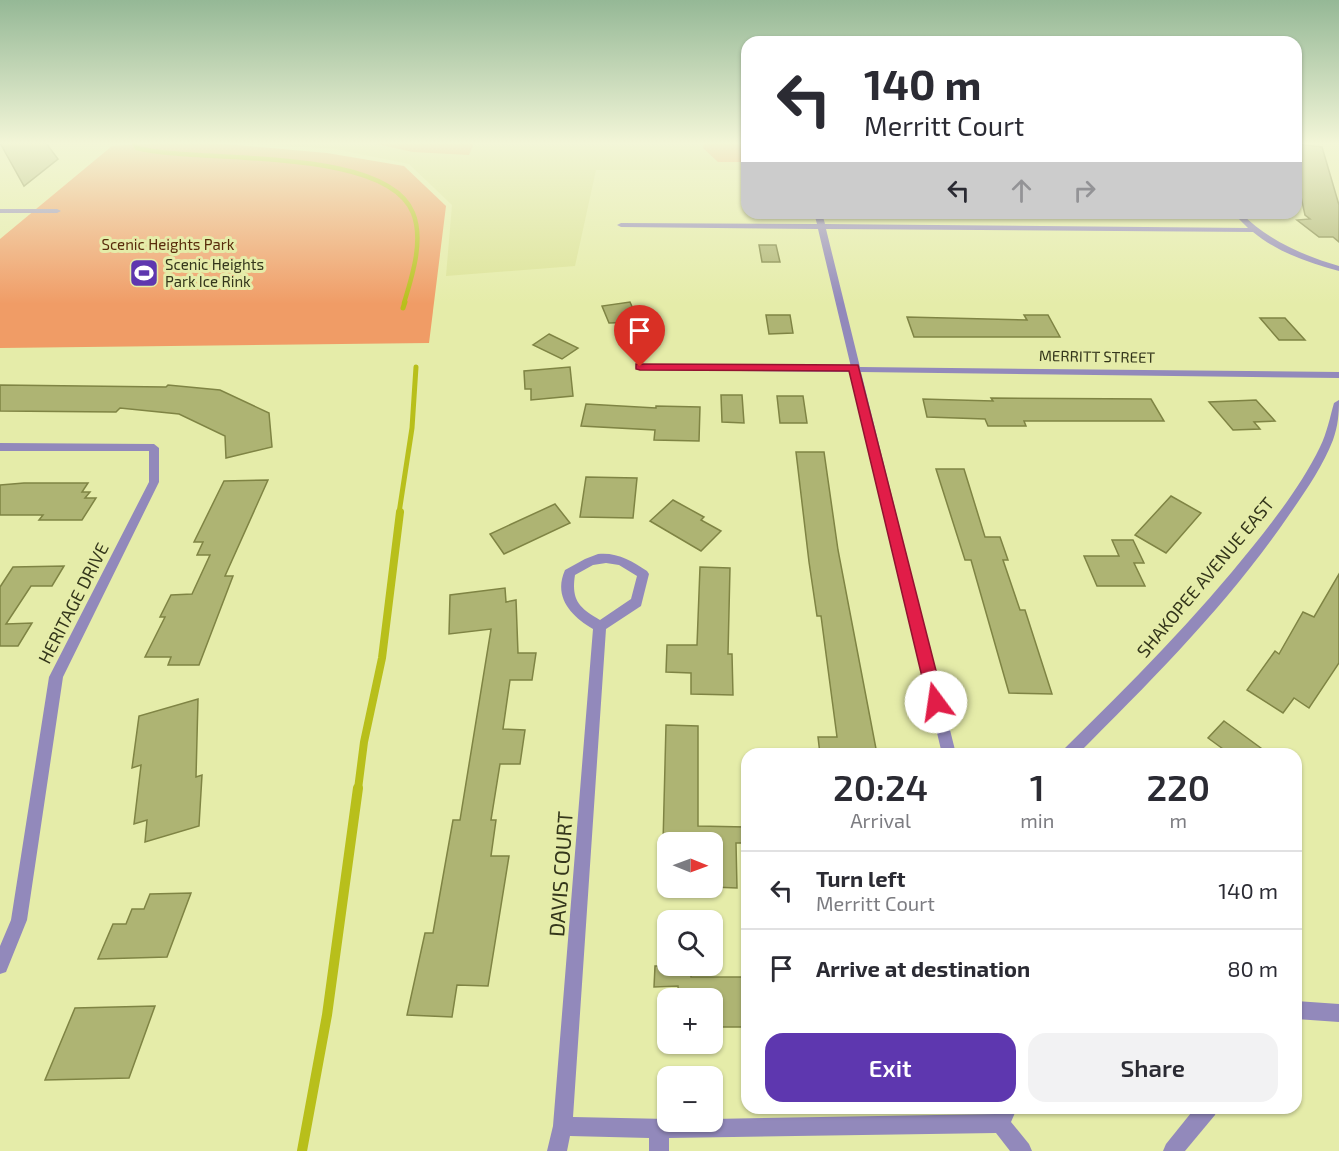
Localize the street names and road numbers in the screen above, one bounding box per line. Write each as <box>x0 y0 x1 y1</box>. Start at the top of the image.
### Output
street label: MERRITT STREET <box>1039 346 1156 366</box>
street label: SHAKOPEE AVENUE EAST <box>1132 492 1279 662</box>
street label: HERITAGE DRIVE <box>33 539 113 667</box>
street label: DAVIS COURT <box>543 810 577 938</box>

